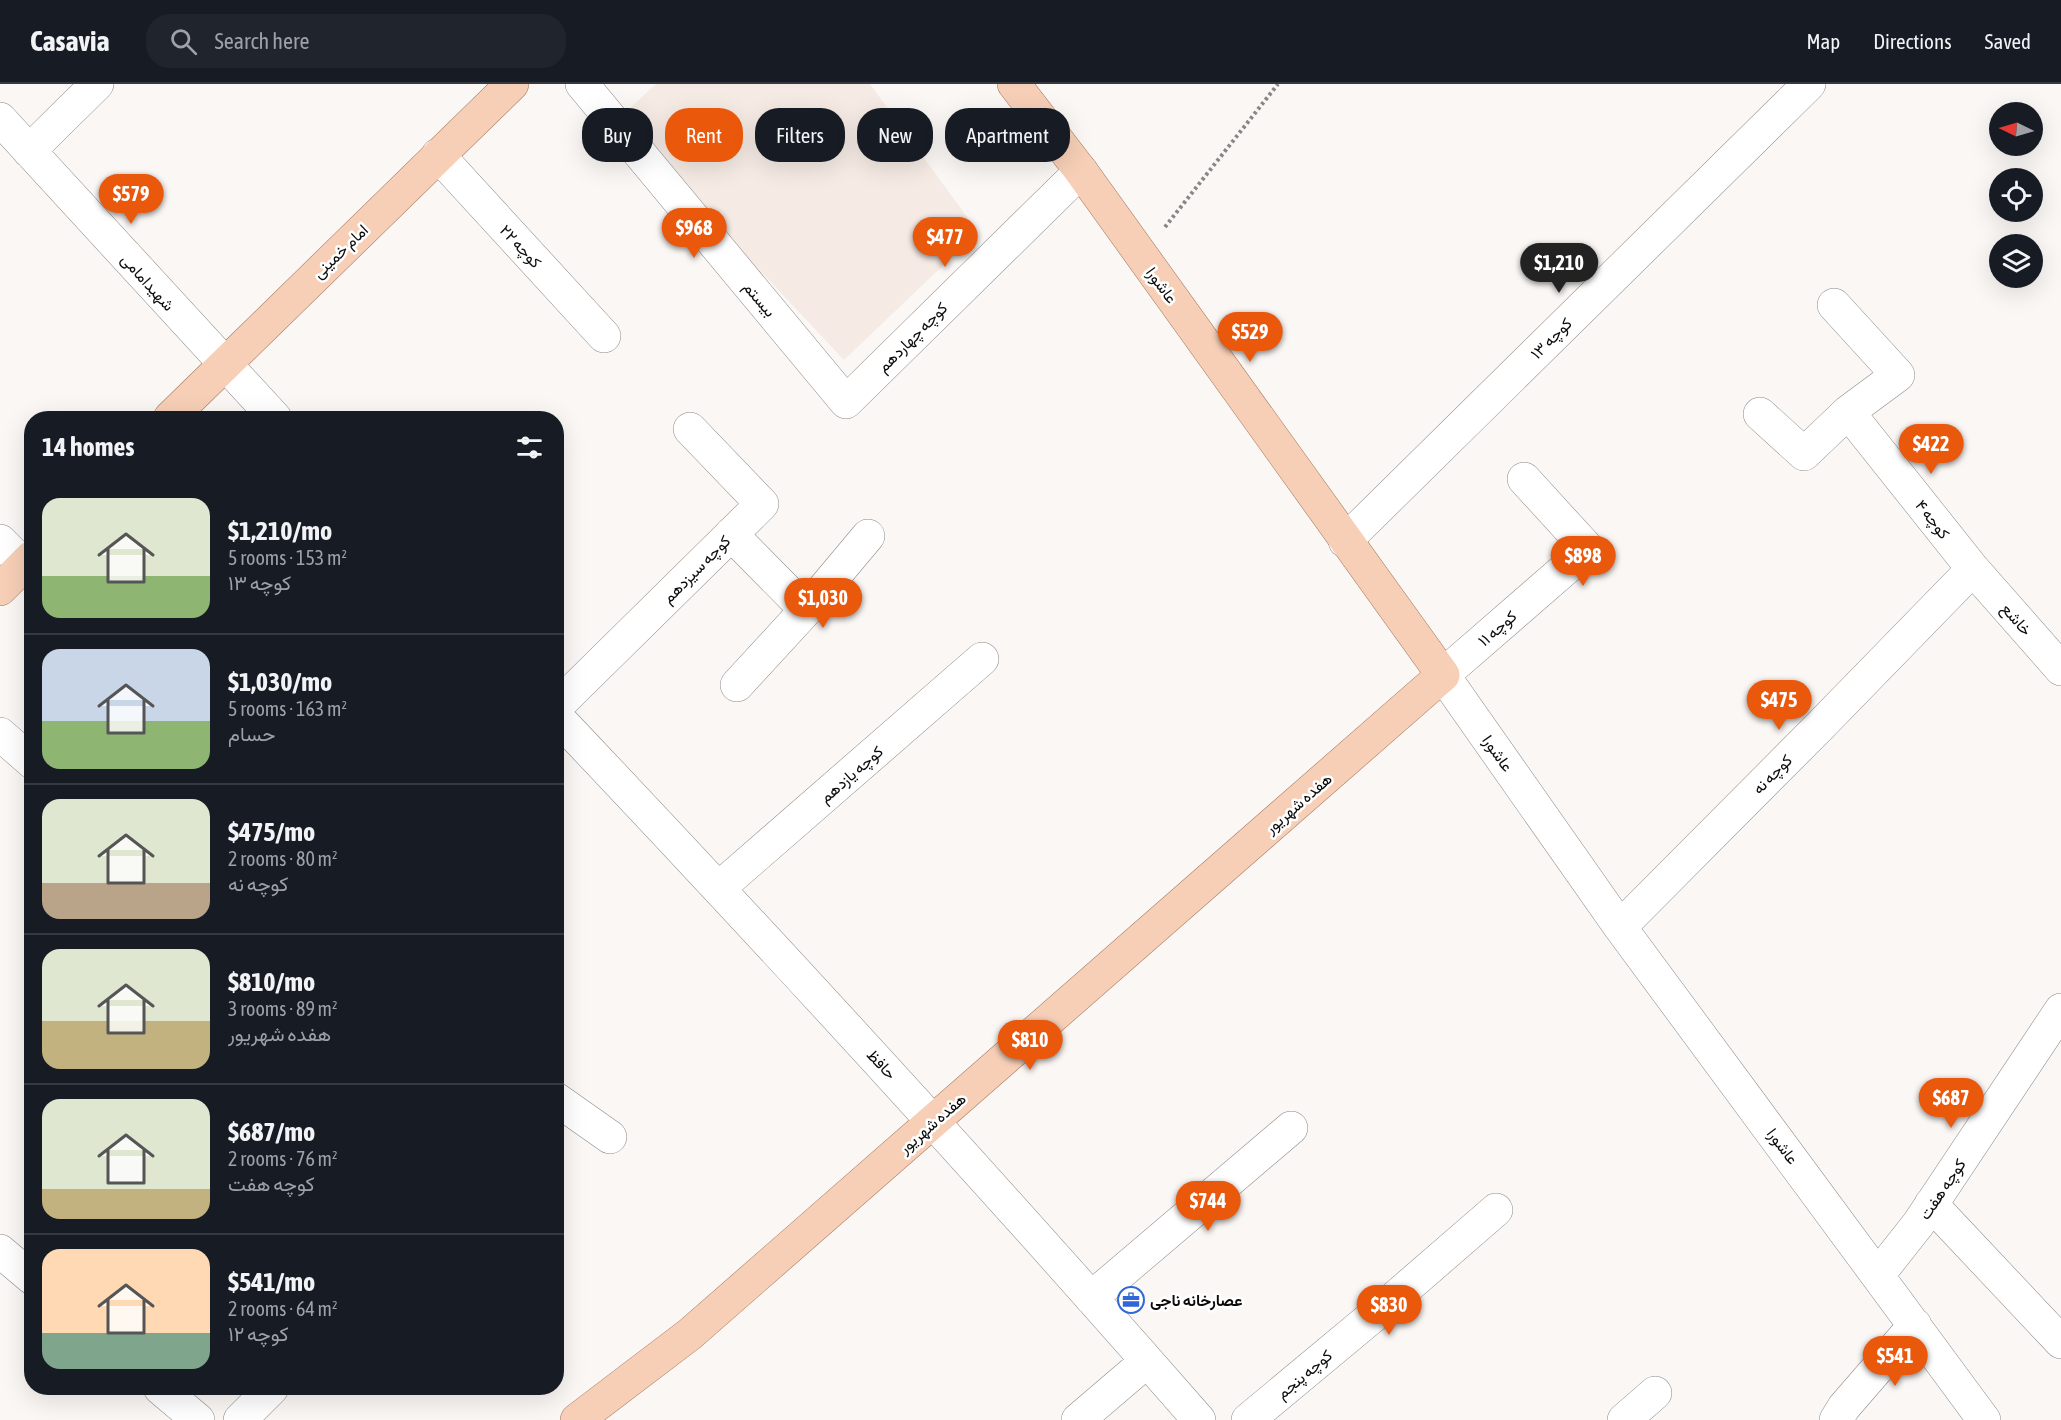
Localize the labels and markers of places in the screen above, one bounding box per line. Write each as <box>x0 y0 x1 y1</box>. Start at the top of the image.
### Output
pin: $579 <box>95 174 167 225</box>
pin: $968 <box>658 208 730 259</box>
pin: $477 <box>909 217 981 268</box>
pin: $1,210 <box>1510 243 1608 294</box>
pin: $529 <box>1214 312 1286 363</box>
pin: $422 <box>1895 424 1967 475</box>
pin: $898 <box>1547 536 1619 587</box>
pin: $1,030 <box>774 578 872 629</box>
pin: $475 <box>1743 680 1815 731</box>
pin: $810 <box>994 1020 1066 1071</box>
pin: $687 <box>1915 1078 1987 1129</box>
pin: $744 <box>1172 1181 1244 1232</box>
office icon: عصارخانه ناجی <box>1116 1285 1146 1315</box>
pin: $830 <box>1353 1285 1425 1336</box>
place label: عصارخانه ناجی <box>1150 1291 1242 1311</box>
pin: $541 <box>1859 1336 1931 1387</box>

